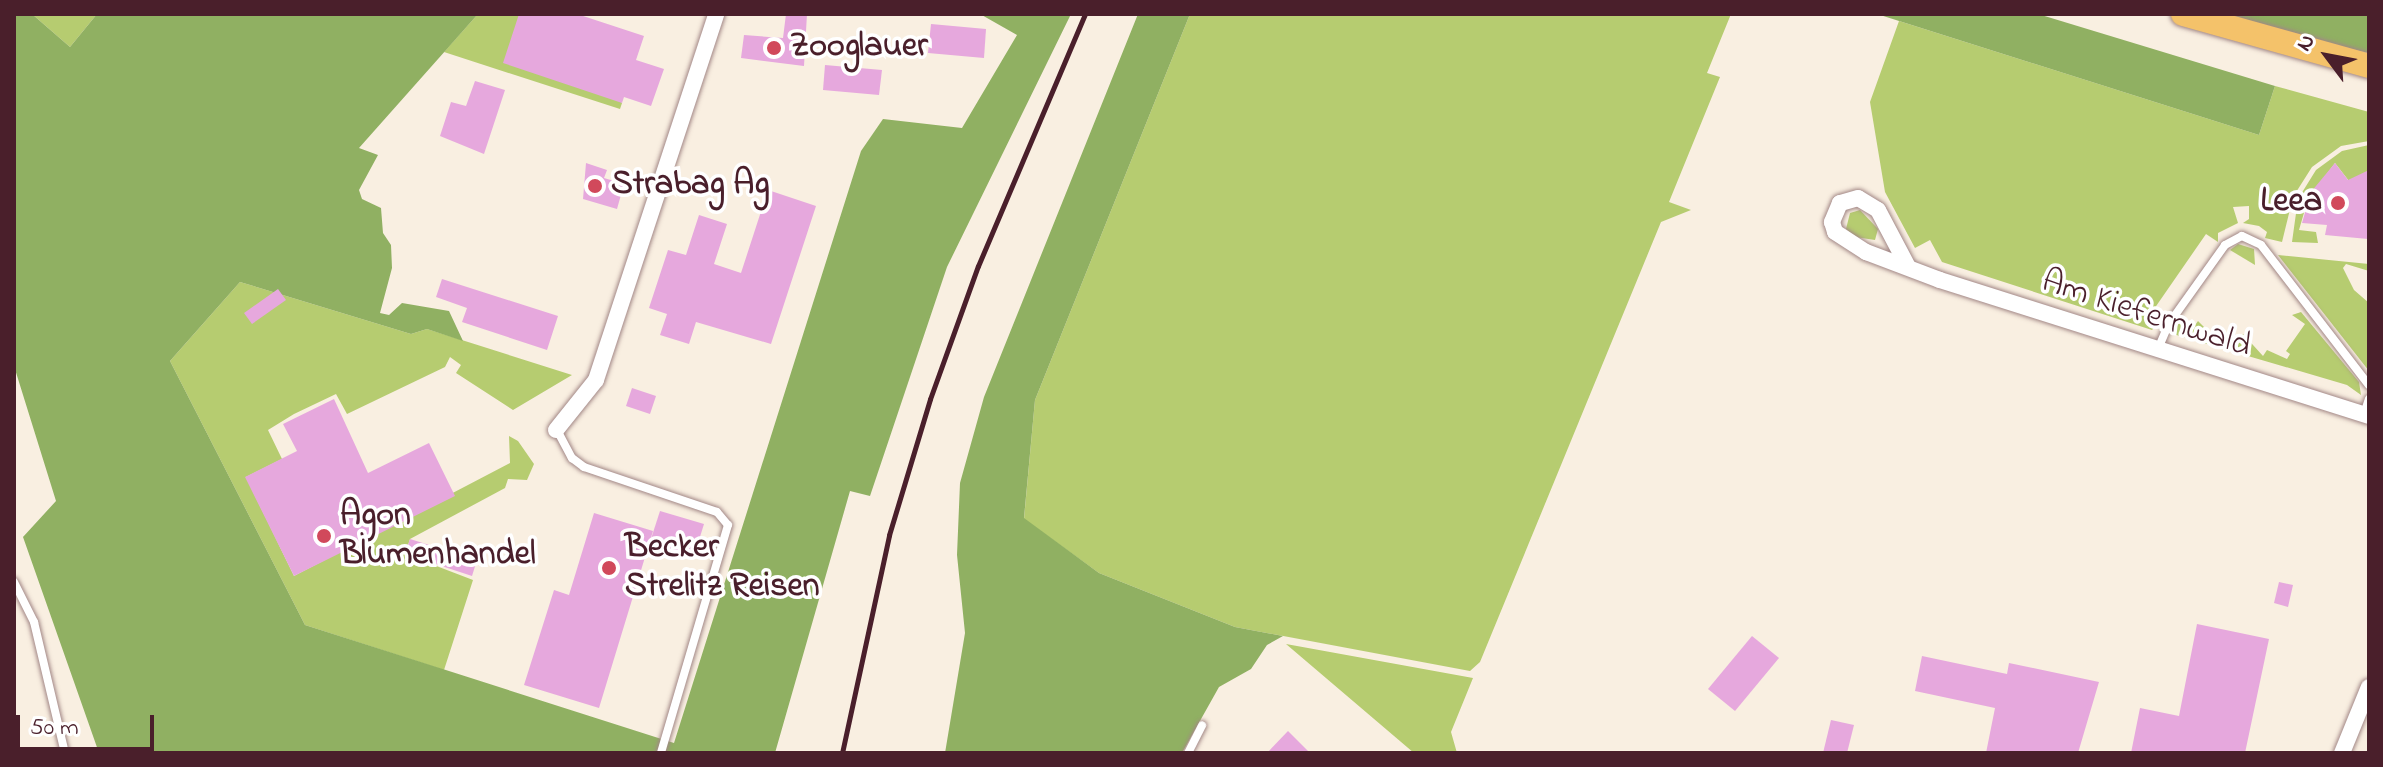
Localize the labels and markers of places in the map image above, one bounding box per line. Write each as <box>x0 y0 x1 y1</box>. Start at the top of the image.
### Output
place label: Zooglauer <box>790 28 928 68</box>
marker: Zooglauer <box>765 39 783 57</box>
place label: Strabag Ag <box>611 166 770 206</box>
marker: Strabag Ag <box>586 177 604 195</box>
place label: Leea <box>2261 183 2322 223</box>
marker: Leea <box>2329 194 2347 212</box>
place label: Agon Blumenhandel <box>340 496 536 576</box>
marker: Agon Blumenhandel <box>315 527 333 545</box>
place label: Becker Strelitz Reisen <box>625 528 819 608</box>
marker: Becker Strelitz Reisen <box>600 559 618 577</box>

